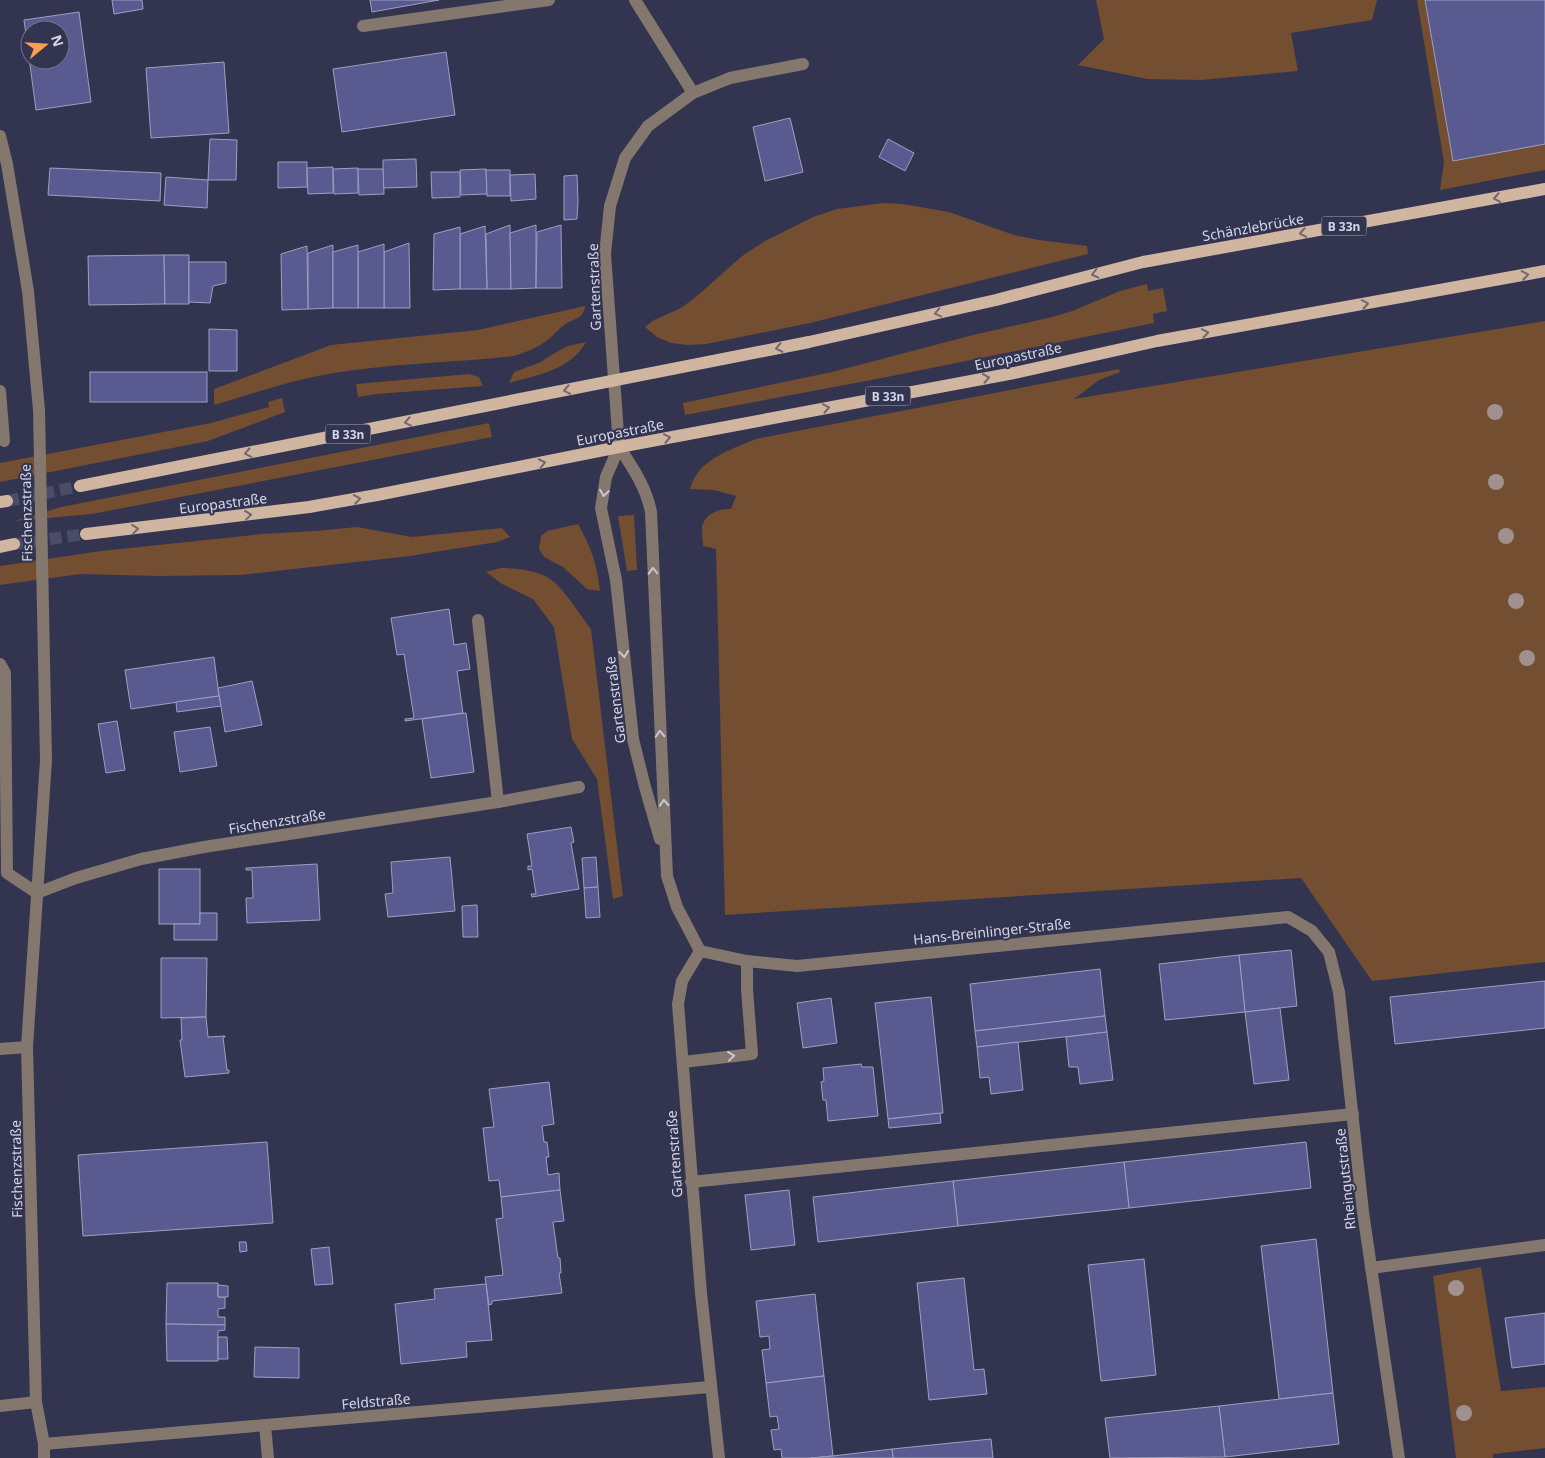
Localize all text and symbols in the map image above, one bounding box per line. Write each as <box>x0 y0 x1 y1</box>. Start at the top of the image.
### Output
north arrow <box>20 20 70 70</box>
text: N <box>47 32 69 49</box>
one-way arrow <box>1493 193 1501 203</box>
street label: Schänzlebrücke <box>1201 209 1305 245</box>
road number: B 33n <box>1322 217 1366 236</box>
one-way arrow <box>1298 228 1307 238</box>
street label: Gartenstraße <box>583 243 605 331</box>
one-way arrow <box>1091 268 1100 279</box>
one-way arrow <box>1521 270 1530 281</box>
one-way arrow <box>1361 299 1370 309</box>
one-way arrow <box>933 307 942 318</box>
one-way arrow <box>1201 328 1210 338</box>
street label: Europastraße <box>973 337 1063 375</box>
one-way arrow <box>775 343 783 353</box>
one-way arrow <box>982 373 990 383</box>
one-way arrow <box>563 384 572 394</box>
road number: B 33n <box>866 386 910 406</box>
one-way arrow <box>822 403 831 413</box>
street label: Europastraße <box>575 414 665 450</box>
one-way arrow <box>403 416 412 427</box>
road number: B 33n <box>326 424 370 444</box>
one-way arrow <box>662 433 671 444</box>
one-way arrow <box>244 448 253 458</box>
one-way arrow <box>537 458 546 469</box>
street label: Fischenzstraße <box>16 464 36 562</box>
street label: Europastraße <box>178 488 268 518</box>
one-way arrow <box>599 489 609 497</box>
one-way arrow <box>353 494 361 504</box>
one-way arrow <box>244 510 252 521</box>
one-way arrow <box>131 524 139 535</box>
one-way arrow <box>648 567 658 575</box>
one-way arrow <box>618 650 629 658</box>
street label: Gartenstraße <box>600 655 630 744</box>
one-way arrow <box>655 729 666 737</box>
one-way arrow <box>658 799 669 807</box>
street label: Fischenzstraße <box>227 804 327 838</box>
street label: Hans-Breinlinger-Straße <box>912 913 1072 949</box>
one-way arrow <box>727 1051 735 1062</box>
street label: Gartenstraße <box>661 1110 687 1198</box>
street label: Fischenzstraße <box>6 1120 26 1218</box>
street label: Rheingutstraße <box>1330 1127 1360 1231</box>
street label: Feldstraße <box>341 1389 411 1413</box>

